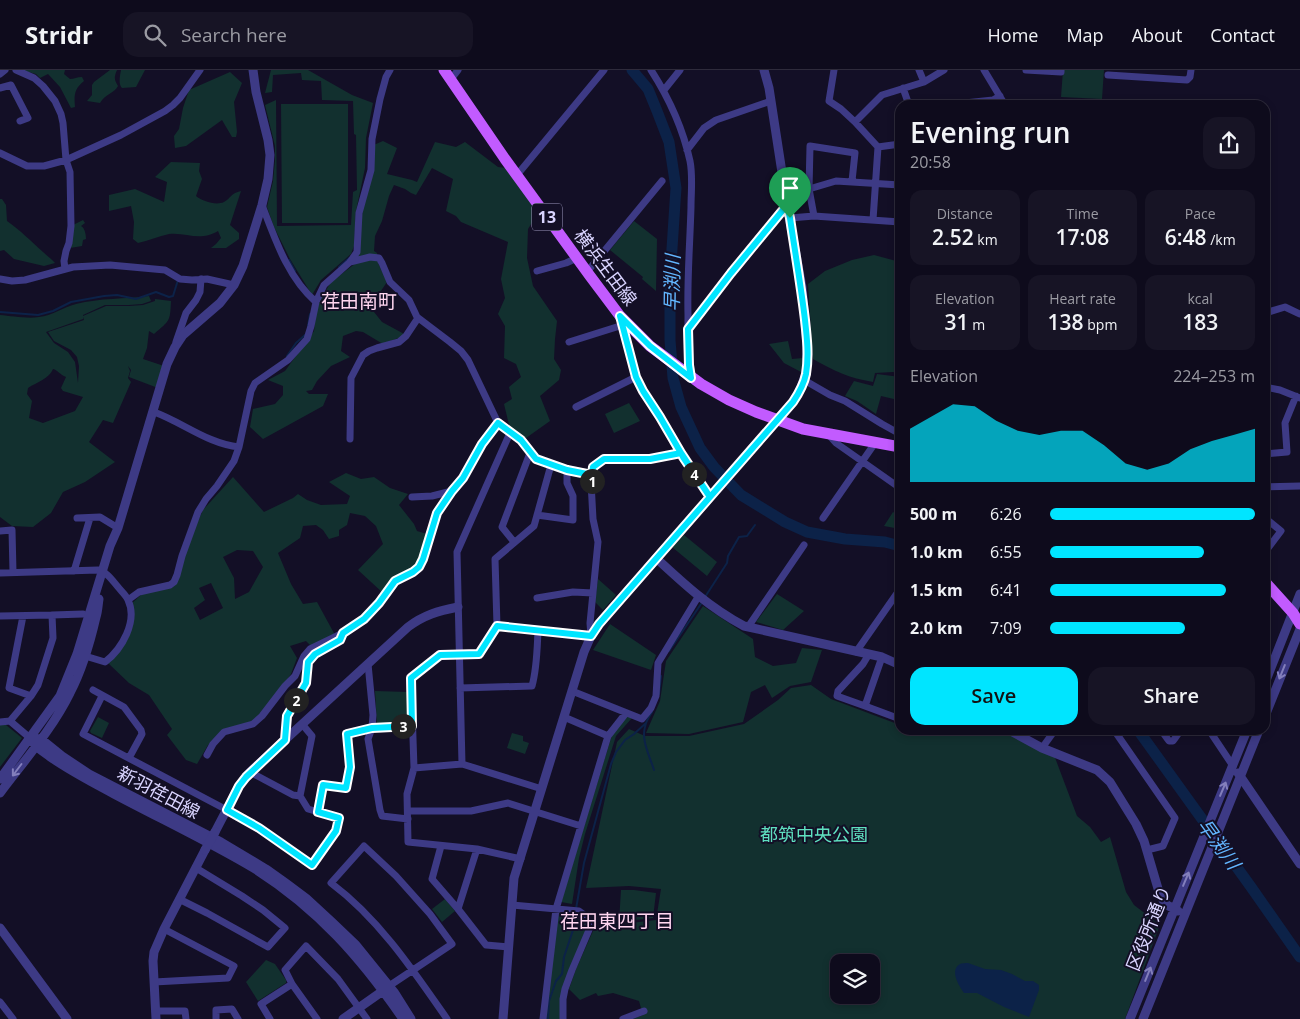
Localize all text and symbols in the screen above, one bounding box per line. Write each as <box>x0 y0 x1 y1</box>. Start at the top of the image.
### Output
search box <box>123 12 473 57</box>
text: Stridr <box>25 18 93 51</box>
icon: search <box>141 21 169 49</box>
text: Search here <box>181 22 287 48</box>
text: Home <box>988 23 1038 47</box>
text: Map <box>1066 23 1104 47</box>
text: About <box>1132 23 1182 47</box>
text: Contact <box>1210 23 1275 47</box>
text: Evening run <box>910 113 1071 151</box>
button: share <box>1203 117 1255 169</box>
text: 20:58 <box>910 151 951 173</box>
pin <box>769 167 811 218</box>
icon: arrive <box>776 174 804 202</box>
road number: 13 <box>532 204 562 230</box>
text: Distance <box>937 204 993 223</box>
text: Time <box>1066 204 1099 223</box>
text: Pace <box>1185 204 1216 223</box>
text: 2.52 <box>932 223 974 251</box>
text: 17:08 <box>1056 223 1109 251</box>
text: 6:48 <box>1165 223 1207 251</box>
street label: 横浜生田線 <box>569 224 643 310</box>
text: km <box>974 230 998 249</box>
text: /km <box>1207 230 1236 249</box>
water label: 早渕川 <box>659 252 686 312</box>
district label: 荏田南町 <box>321 288 397 314</box>
text: Elevation <box>935 289 995 308</box>
text: Heart rate <box>1049 289 1116 308</box>
text: kcal <box>1187 289 1213 308</box>
text: 31 <box>945 308 969 336</box>
text: 138 <box>1048 308 1084 336</box>
text: 183 <box>1182 308 1218 336</box>
text: m <box>969 315 985 334</box>
text: bpm <box>1084 315 1117 334</box>
text: Elevation <box>910 365 978 387</box>
text: 224–253 m <box>1173 365 1255 387</box>
pin: 4 <box>682 462 706 486</box>
text: 4 <box>690 465 699 484</box>
pin: 1 <box>580 468 604 494</box>
text: 1 <box>588 472 597 491</box>
text: 500 m <box>910 503 957 525</box>
text: 6:26 <box>990 503 1022 525</box>
text: 1.0 km <box>910 541 963 563</box>
text: 6:55 <box>990 541 1022 563</box>
text: 1.5 km <box>910 579 963 601</box>
text: 6:41 <box>990 579 1022 601</box>
text: 2.0 km <box>910 617 963 639</box>
text: 7:09 <box>990 617 1022 639</box>
one-way arrow <box>1277 664 1287 679</box>
button: Save <box>910 667 1078 725</box>
button: Share <box>1088 667 1255 725</box>
pin: 2 <box>284 688 308 712</box>
text: 2 <box>292 691 301 710</box>
pin: 3 <box>390 714 416 738</box>
text: 3 <box>399 717 408 736</box>
street label: 新羽荏田線 <box>114 760 204 824</box>
one-way arrow <box>12 763 23 776</box>
one-way arrow <box>1219 782 1228 797</box>
water label: 早渕川 <box>1192 813 1247 876</box>
park label: 都筑中央公園 <box>760 822 868 846</box>
one-way arrow <box>1182 872 1191 887</box>
street label: 区役所通り <box>1120 882 1176 974</box>
district label: 荏田東四丁目 <box>560 908 674 934</box>
map controls <box>830 954 880 1004</box>
button: layers <box>830 954 880 1004</box>
one-way arrow <box>1144 966 1153 981</box>

